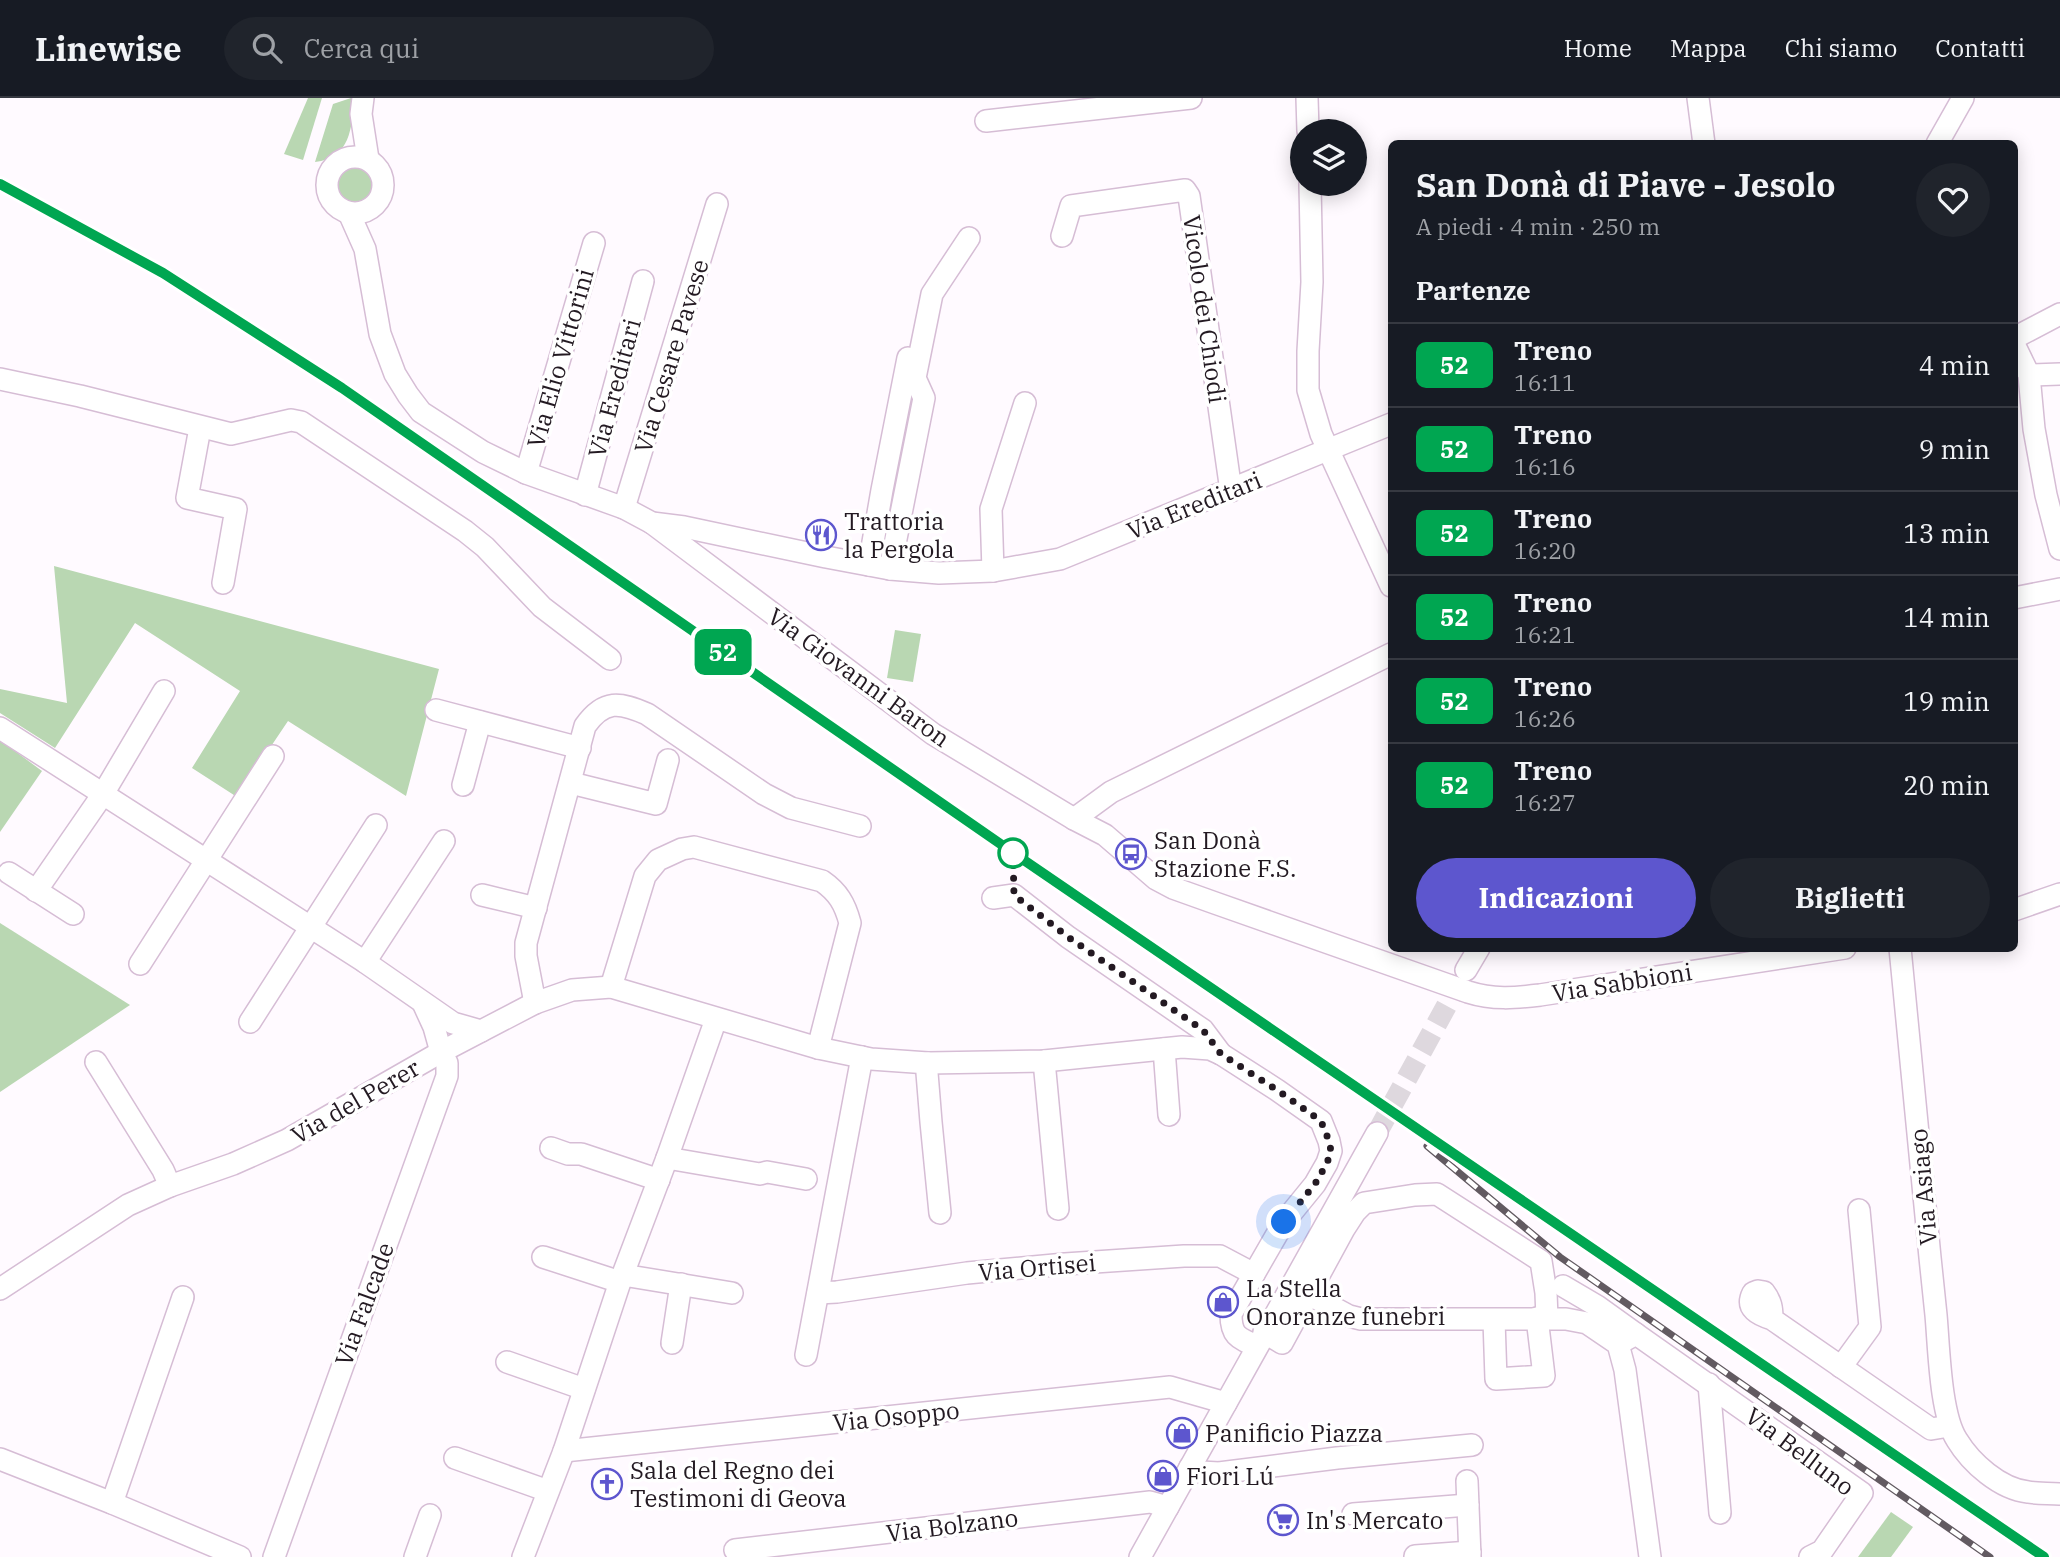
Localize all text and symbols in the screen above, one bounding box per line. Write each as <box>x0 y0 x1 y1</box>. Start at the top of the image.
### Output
search box <box>224 17 714 80</box>
text: Linewise <box>35 27 182 70</box>
icon: search <box>248 29 286 67</box>
text: Cerca qui <box>304 31 419 65</box>
text: Home <box>1564 32 1632 64</box>
text: Mappa <box>1670 32 1747 64</box>
text: Chi siamo <box>1785 32 1897 64</box>
text: Contatti <box>1935 32 2025 64</box>
map controls <box>1290 119 1367 196</box>
button: layers <box>1290 119 1367 196</box>
text: San Donà di Piave - Jesolo <box>1416 163 1835 206</box>
button: heart <box>1916 163 1990 237</box>
text: A piedi · 4 min · 250 m <box>1416 211 1660 241</box>
street label: Vicolo dei Chiodi <box>1176 213 1234 405</box>
street label: Via Cesare Pavese <box>626 255 716 457</box>
street label: Via Elio Vittorini <box>519 265 601 451</box>
text: Partenze <box>1416 273 1531 307</box>
street label: Via Ereditari <box>580 315 648 461</box>
text: Treno <box>1514 333 1592 367</box>
text: 4 min <box>1919 348 1990 382</box>
text: 52 <box>1440 349 1469 381</box>
text: 16:11 <box>1514 367 1576 397</box>
text: Treno <box>1514 417 1592 451</box>
text: 9 min <box>1919 432 1990 466</box>
text: 52 <box>1440 433 1469 465</box>
text: 16:16 <box>1514 451 1576 481</box>
street label: Via Ereditari <box>1122 463 1266 547</box>
text: Treno <box>1514 501 1592 535</box>
place label: Trattoria la Pergola <box>844 505 955 565</box>
text: 13 min <box>1903 516 1990 550</box>
text: 52 <box>1440 517 1469 549</box>
restaurant icon: Trattoria la Pergola <box>804 518 838 552</box>
text: 16:20 <box>1514 535 1576 565</box>
text: Treno <box>1514 585 1592 619</box>
street label: Via Giovanni Baron <box>761 600 957 754</box>
text: 14 min <box>1903 600 1990 634</box>
text: 52 <box>1440 601 1469 633</box>
text: 16:21 <box>1514 619 1576 649</box>
line badge: 52 <box>692 629 754 675</box>
text: 52 <box>709 636 737 668</box>
text: Treno <box>1514 669 1592 703</box>
text: 19 min <box>1903 684 1990 718</box>
text: 52 <box>1440 685 1469 717</box>
text: 16:26 <box>1514 703 1576 733</box>
text: Treno <box>1514 753 1592 787</box>
text: 20 min <box>1903 768 1990 802</box>
text: 52 <box>1440 769 1469 801</box>
text: 16:27 <box>1514 787 1576 817</box>
place label: San Donà Stazione F.S. <box>1154 824 1296 884</box>
bus stop icon: San Donà Stazione F.S. <box>1114 837 1148 871</box>
unlabelled marker <box>998 838 1028 868</box>
button: Indicazioni <box>1416 858 1696 938</box>
button: Biglietti <box>1710 858 1990 938</box>
street label: Via Sabbioni <box>1550 955 1694 1009</box>
street label: Via del Perer <box>285 1051 425 1151</box>
street label: Via Asiago <box>1902 1127 1944 1247</box>
your location <box>1266 1204 1301 1239</box>
street label: Via Falcade <box>327 1238 401 1370</box>
street label: Via Ortisei <box>977 1246 1097 1288</box>
place label: La Stella Onoranze funebri <box>1246 1272 1445 1332</box>
shop icon: La Stella Onoranze funebri <box>1206 1285 1240 1319</box>
street label: Via Osoppo <box>831 1393 961 1439</box>
street label: Via Belluno <box>1739 1399 1861 1503</box>
shop icon: Panificio Piazza <box>1165 1416 1199 1450</box>
place label: Panificio Piazza <box>1205 1417 1383 1449</box>
place label: Sala del Regno dei Testimoni di Geova <box>630 1454 847 1514</box>
shop icon: Fiori Lú <box>1146 1459 1180 1493</box>
place label: Fiori Lú <box>1186 1460 1274 1492</box>
church icon: Sala del Regno dei Testimoni di Geova <box>590 1467 624 1501</box>
street label: Via Bolzano <box>884 1501 1020 1549</box>
supermarket icon: In's Mercato <box>1266 1503 1300 1537</box>
place label: In's Mercato <box>1306 1504 1443 1536</box>

